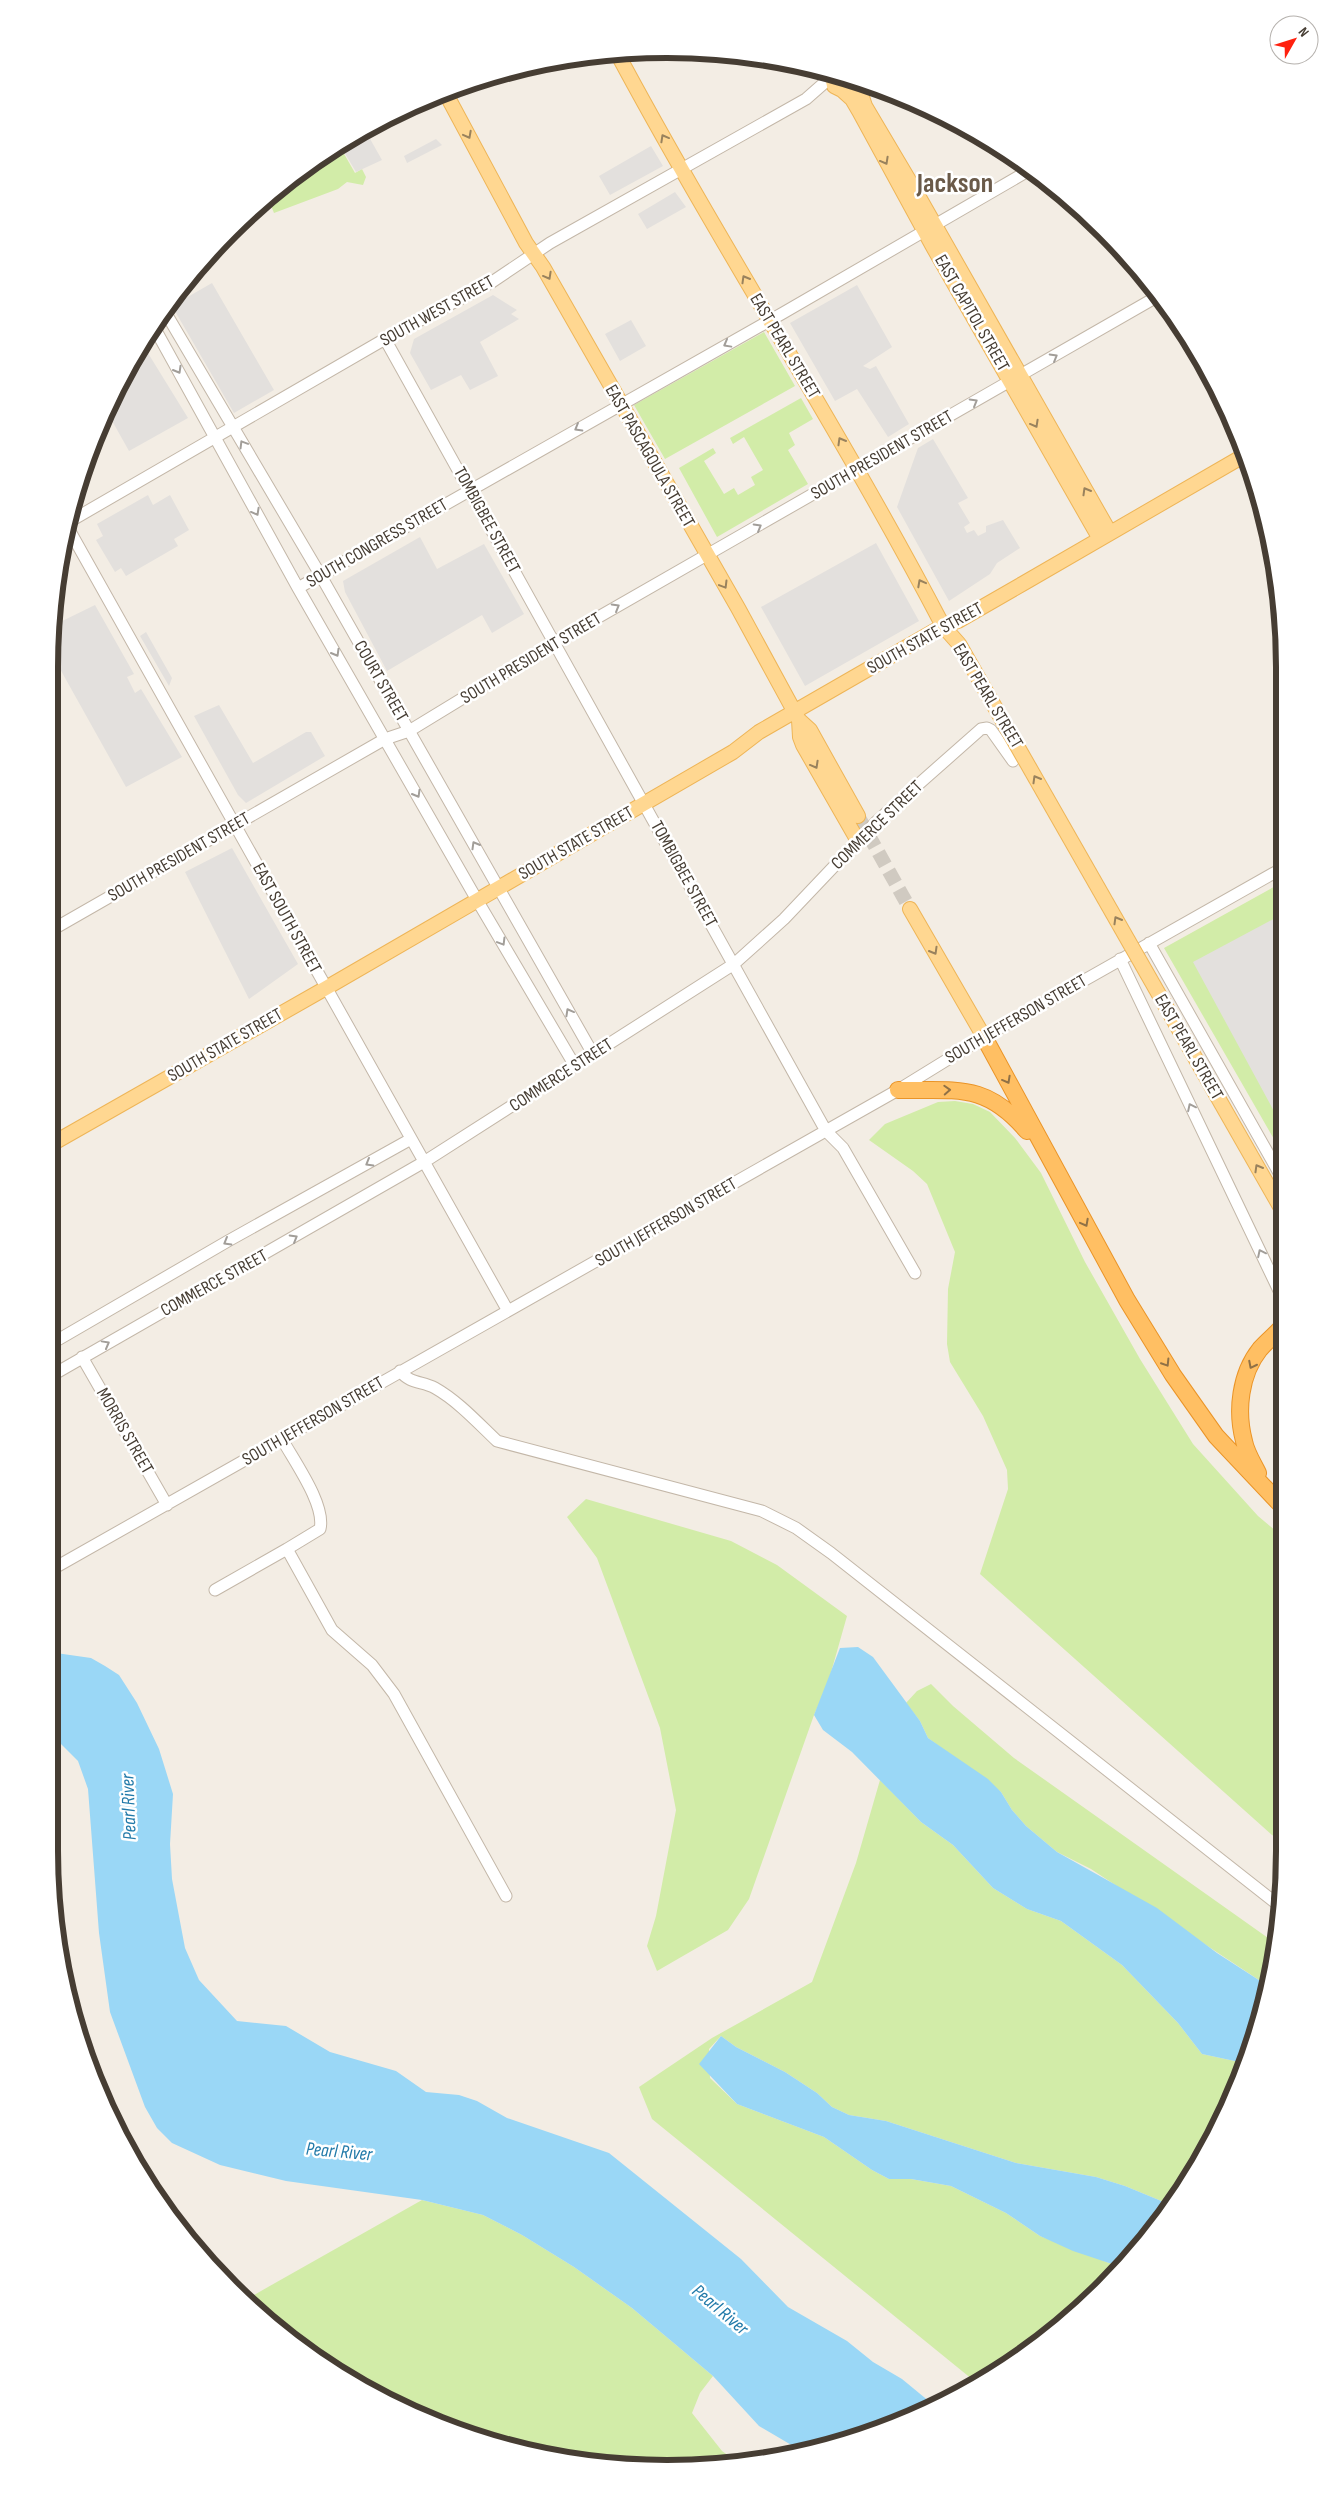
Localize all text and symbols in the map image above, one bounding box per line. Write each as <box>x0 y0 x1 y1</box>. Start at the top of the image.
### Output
north arrow <box>1269 15 1319 65</box>
text: N <box>1295 24 1313 40</box>
one-way arrow <box>462 130 472 139</box>
one-way arrow <box>661 134 671 143</box>
one-way arrow <box>879 156 889 165</box>
district label: Jackson <box>916 167 993 200</box>
street label: EAST CAPITOL STREET <box>930 251 1014 375</box>
street label: SOUTH WEST STREET <box>376 271 498 351</box>
one-way arrow <box>542 271 552 280</box>
one-way arrow <box>742 275 752 284</box>
street label: EAST PEARL STREET <box>745 290 825 402</box>
one-way arrow <box>724 338 733 348</box>
one-way arrow <box>1048 353 1057 363</box>
one-way arrow <box>172 364 182 373</box>
street label: EAST PASCAGOULA STREET <box>601 381 699 531</box>
one-way arrow <box>969 399 978 409</box>
street label: SOUTH PRESIDENT STREET <box>807 406 957 504</box>
one-way arrow <box>1029 418 1039 427</box>
one-way arrow <box>574 422 583 432</box>
one-way arrow <box>837 438 847 447</box>
one-way arrow <box>240 440 250 449</box>
street label: TOMBIGBEE STREET <box>449 463 525 577</box>
one-way arrow <box>1083 487 1093 496</box>
street label: SOUTH CONGRESS STREET <box>303 494 451 592</box>
one-way arrow <box>249 507 259 516</box>
one-way arrow <box>752 523 761 533</box>
one-way arrow <box>718 579 728 588</box>
one-way arrow <box>917 579 927 588</box>
street label: SOUTH STATE STREET <box>864 598 986 678</box>
one-way arrow <box>611 603 620 613</box>
street label: SOUTH PRESIDENT STREET <box>457 608 605 708</box>
street label: COURT STREET <box>349 637 413 725</box>
street label: EAST PEARL STREET <box>948 640 1028 752</box>
one-way arrow <box>330 648 340 657</box>
one-way arrow <box>809 760 819 769</box>
street label: COMMERCE STREET <box>827 776 927 874</box>
one-way arrow <box>1033 776 1043 785</box>
one-way arrow <box>410 789 420 798</box>
street label: SOUTH STATE STREET <box>515 802 637 884</box>
street label: SOUTH PRESIDENT STREET <box>104 808 254 906</box>
street label: TOMBIGBEE STREET <box>646 817 722 931</box>
one-way arrow <box>471 841 481 850</box>
street label: EAST SOUTH STREET <box>248 859 326 977</box>
one-way arrow <box>1113 917 1123 926</box>
one-way arrow <box>496 937 506 946</box>
one-way arrow <box>928 946 938 955</box>
street label: SOUTH JEFFERSON STREET <box>942 970 1090 1068</box>
street label: EAST PEARL STREET <box>1150 990 1228 1104</box>
street label: SOUTH STATE STREET <box>164 1004 286 1086</box>
one-way arrow <box>565 1008 575 1017</box>
street label: COMMERCE STREET <box>505 1034 617 1116</box>
one-way arrow <box>1001 1074 1011 1083</box>
one-way arrow <box>943 1085 951 1096</box>
one-way arrow <box>1186 1103 1197 1112</box>
one-way arrow <box>365 1157 374 1167</box>
one-way arrow <box>1254 1165 1264 1174</box>
street label: SOUTH JEFFERSON STREET <box>592 1173 740 1271</box>
one-way arrow <box>1079 1217 1089 1226</box>
one-way arrow <box>223 1235 232 1245</box>
one-way arrow <box>288 1235 297 1245</box>
street label: COMMERCE STREET <box>157 1245 271 1321</box>
one-way arrow <box>1257 1249 1267 1258</box>
one-way arrow <box>101 1340 110 1350</box>
one-way arrow <box>1159 1358 1169 1367</box>
one-way arrow <box>1248 1360 1258 1369</box>
street label: SOUTH JEFFERSON STREET <box>239 1372 387 1470</box>
street label: MORRIS STREET <box>92 1384 158 1478</box>
water label: Pearl River <box>116 1773 142 1841</box>
water label: Pearl River <box>305 2138 374 2166</box>
water label: Pearl River <box>687 2280 753 2341</box>

